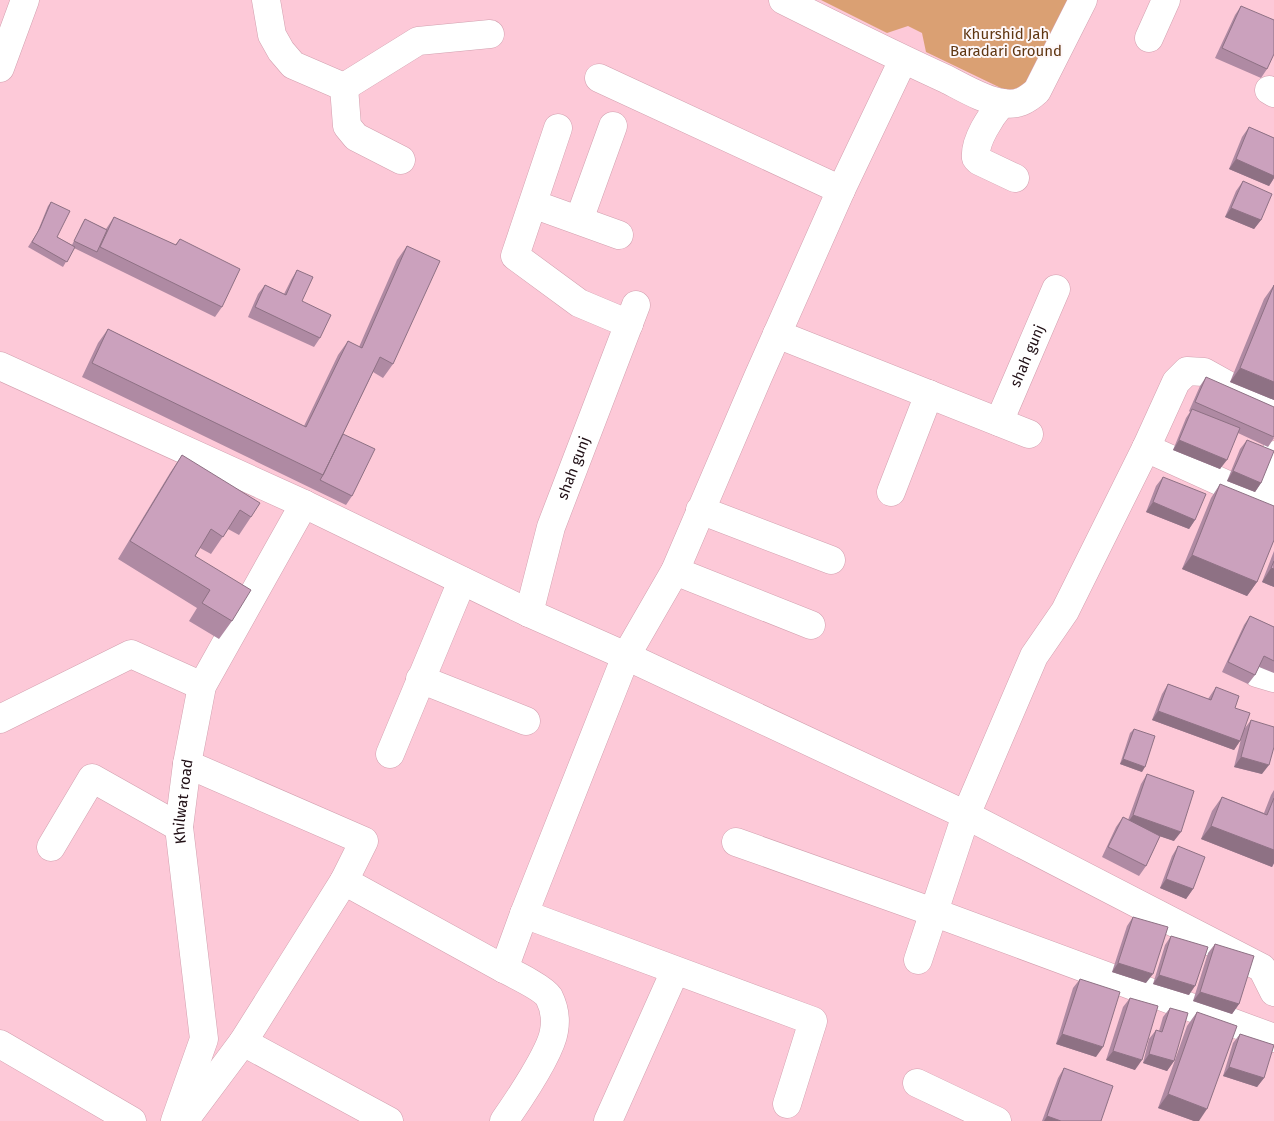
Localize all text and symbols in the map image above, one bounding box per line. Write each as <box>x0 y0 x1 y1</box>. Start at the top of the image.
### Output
park label: Khurshid Jah Baradari Ground <box>950 25 1062 60</box>
street label: shah gunj <box>1006 322 1049 390</box>
street label: shah gunj <box>553 434 594 502</box>
street label: Khilwat road <box>170 758 197 845</box>

